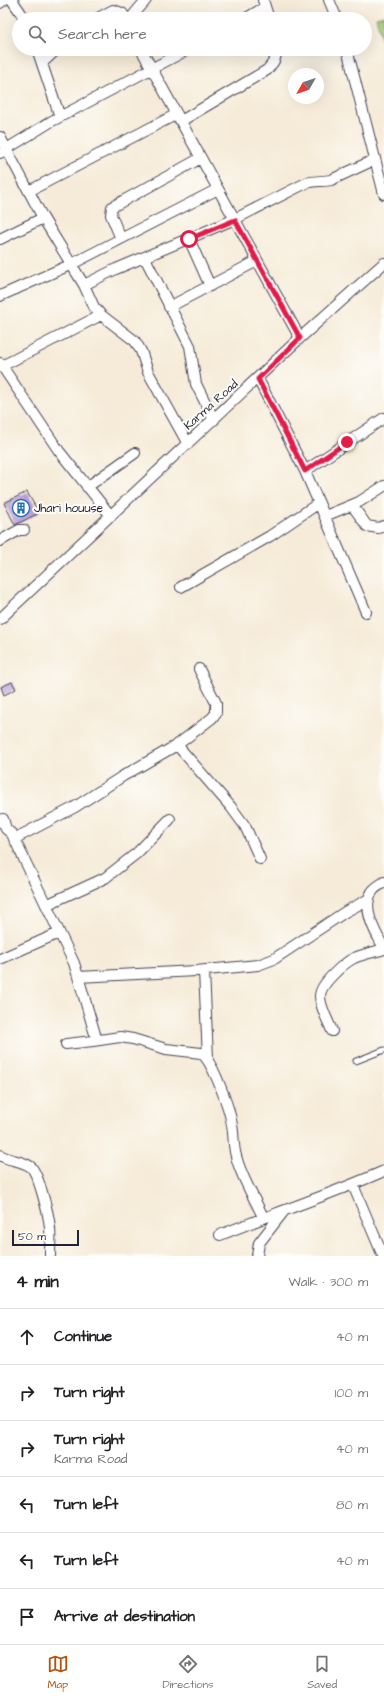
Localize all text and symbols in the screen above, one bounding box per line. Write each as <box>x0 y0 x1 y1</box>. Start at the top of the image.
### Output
search box <box>12 12 372 56</box>
icon: search <box>26 23 48 45</box>
text: Search here <box>58 24 147 45</box>
north arrow <box>288 68 324 104</box>
route start <box>180 230 198 248</box>
street label: Karma Road <box>180 376 242 434</box>
route end <box>338 433 356 451</box>
building icon: Jhari houuse <box>11 498 31 518</box>
place label: Jhari houuse <box>34 500 104 517</box>
scale bar <box>12 1228 79 1247</box>
text: 50 m <box>18 1229 46 1244</box>
text: 4 min <box>16 1270 59 1294</box>
text: Walk · 300 m <box>289 1273 368 1291</box>
icon: ahead <box>16 1326 38 1348</box>
text: Continue <box>54 1326 112 1347</box>
text: 40 m <box>336 1328 368 1346</box>
icon: right <box>16 1382 38 1404</box>
text: Turn right <box>54 1382 125 1403</box>
text: 100 m <box>335 1384 368 1402</box>
text: Turn right <box>54 1429 125 1450</box>
icon: right <box>16 1438 38 1460</box>
text: 40 m <box>336 1440 368 1458</box>
text: Karma Road <box>54 1450 127 1468</box>
icon: left <box>16 1494 38 1516</box>
text: Turn left <box>54 1494 118 1515</box>
text: 80 m <box>336 1496 368 1514</box>
icon: left <box>16 1550 38 1572</box>
text: Turn left <box>54 1550 118 1571</box>
text: 40 m <box>336 1552 368 1570</box>
icon: arrive <box>16 1606 38 1628</box>
text: Arrive at destination <box>54 1606 195 1627</box>
tab: Map <box>47 1653 69 1692</box>
tab: Directions <box>162 1653 214 1692</box>
tab: Saved <box>307 1653 337 1692</box>

